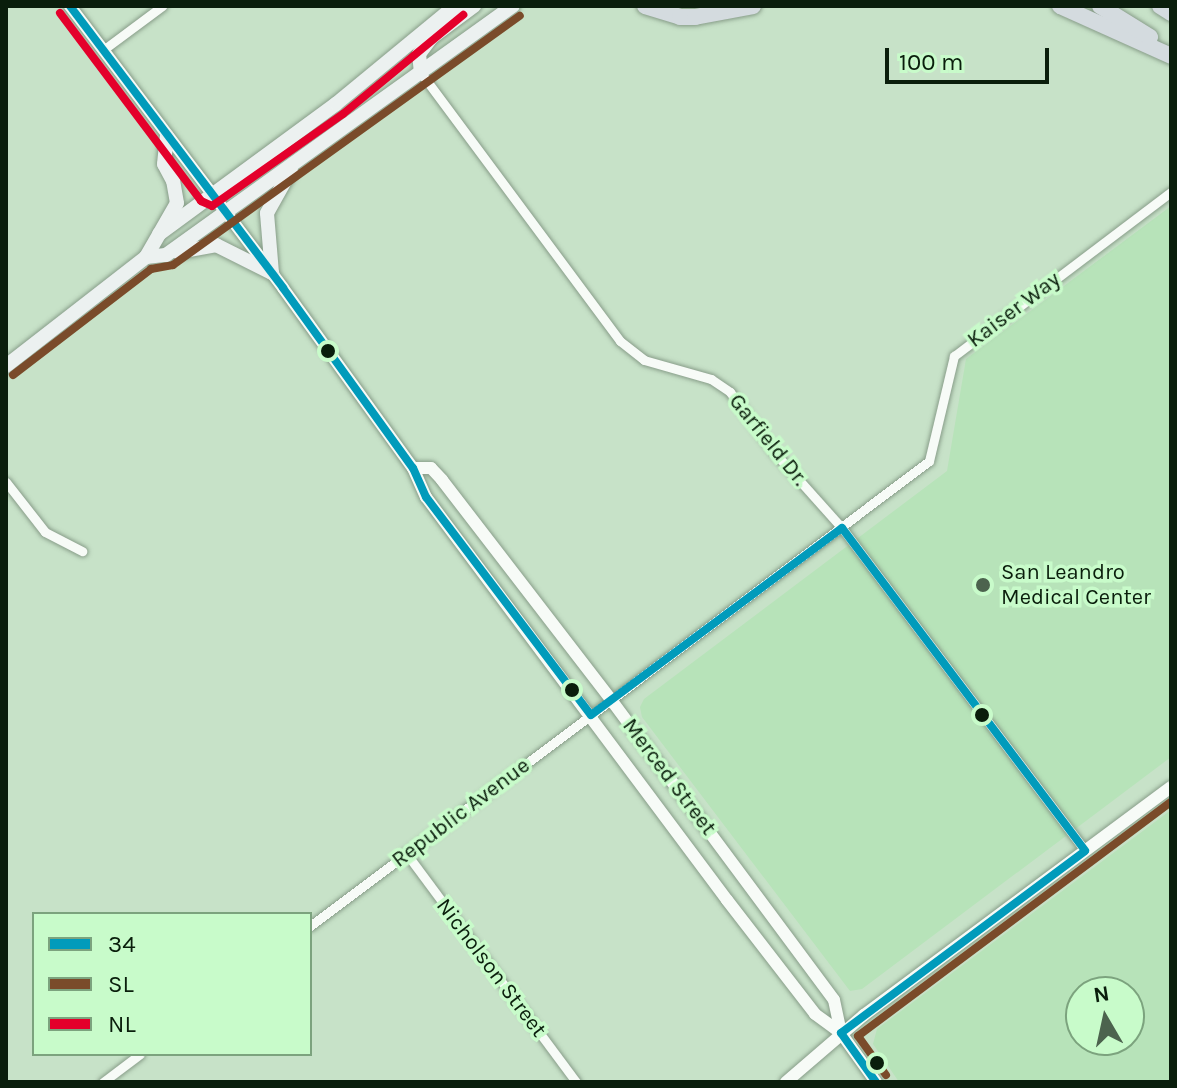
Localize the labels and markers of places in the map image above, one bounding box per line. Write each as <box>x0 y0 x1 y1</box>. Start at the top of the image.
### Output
unlabelled marker <box>320 343 336 359</box>
place label: San Leandro Medical Center <box>1001 559 1151 610</box>
marker: San Leandro Medical Center <box>972 574 994 596</box>
unlabelled marker <box>564 682 580 698</box>
unlabelled marker <box>974 707 990 723</box>
unlabelled marker <box>869 1055 885 1071</box>

